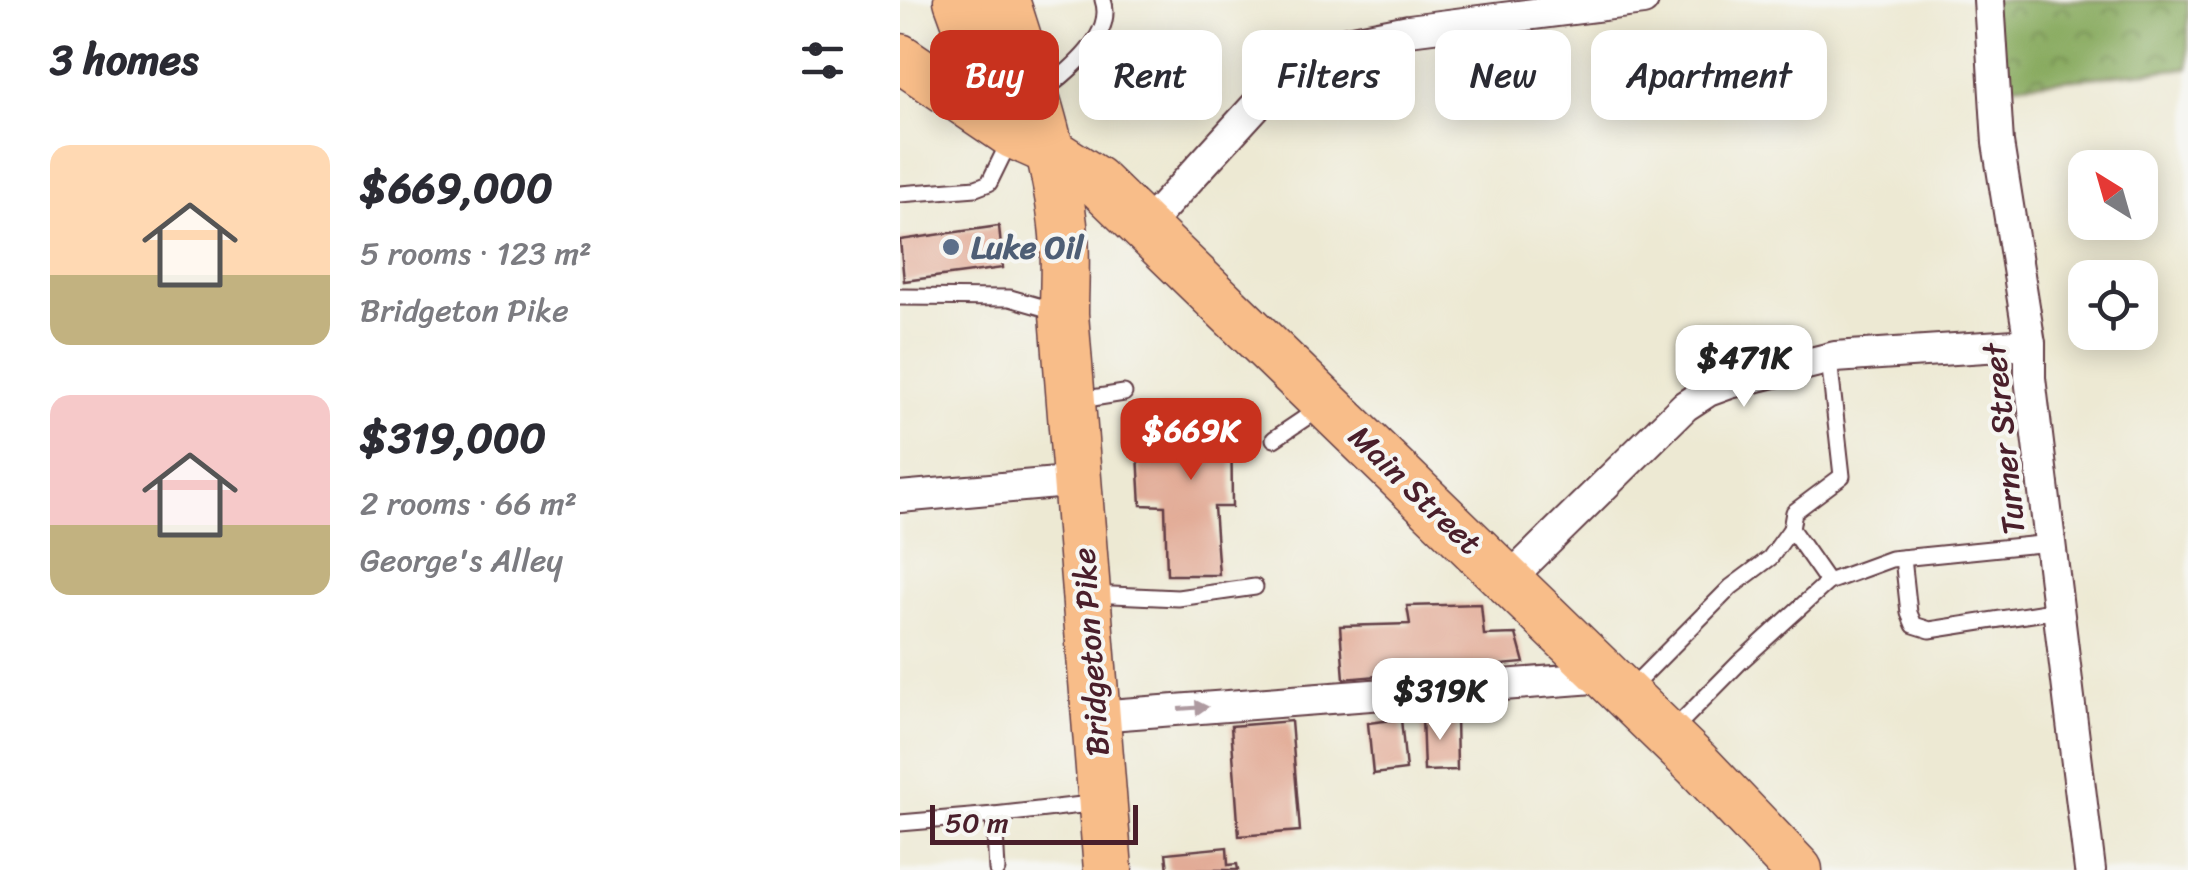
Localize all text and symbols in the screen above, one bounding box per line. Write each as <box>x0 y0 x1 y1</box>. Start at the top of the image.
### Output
text: 3 homes <box>50 23 198 97</box>
chip: Buy <box>930 30 1059 120</box>
chip: Rent <box>1079 30 1222 120</box>
chip: Filters <box>1242 30 1415 120</box>
chip: New <box>1435 30 1571 120</box>
chip: Apartment <box>1591 30 1827 120</box>
icon: filters <box>795 33 850 88</box>
north arrow <box>2068 150 2158 240</box>
map controls <box>2068 150 2158 350</box>
text: $669,000 <box>360 151 553 225</box>
icon: home <box>130 185 250 305</box>
place label: Luke Oil <box>971 219 1085 276</box>
text: 5 rooms · 123 m² <box>360 225 592 282</box>
marker: Luke Oil <box>940 236 962 258</box>
button: locate <box>2068 260 2158 350</box>
text: Bridgeton Pike <box>360 282 569 339</box>
pin: $471K <box>1674 325 1814 410</box>
text: $471K <box>1698 329 1791 386</box>
street label: Turner Street <box>1965 339 2042 538</box>
pin: $669K <box>1121 398 1261 483</box>
text: $319,000 <box>360 401 546 475</box>
text: $669K <box>1143 402 1240 459</box>
street label: Main Street <box>1334 411 1496 569</box>
icon: home <box>130 435 250 555</box>
text: 2 rooms · 66 m² <box>360 475 577 532</box>
text: George's Alley <box>360 532 563 589</box>
street label: Bridgeton Pike <box>1055 546 1127 758</box>
pin: $319K <box>1370 658 1510 743</box>
text: $319K <box>1394 662 1486 719</box>
one-way arrow <box>1178 700 1210 716</box>
text: 50 m <box>945 798 1009 847</box>
scale bar <box>930 800 1138 844</box>

